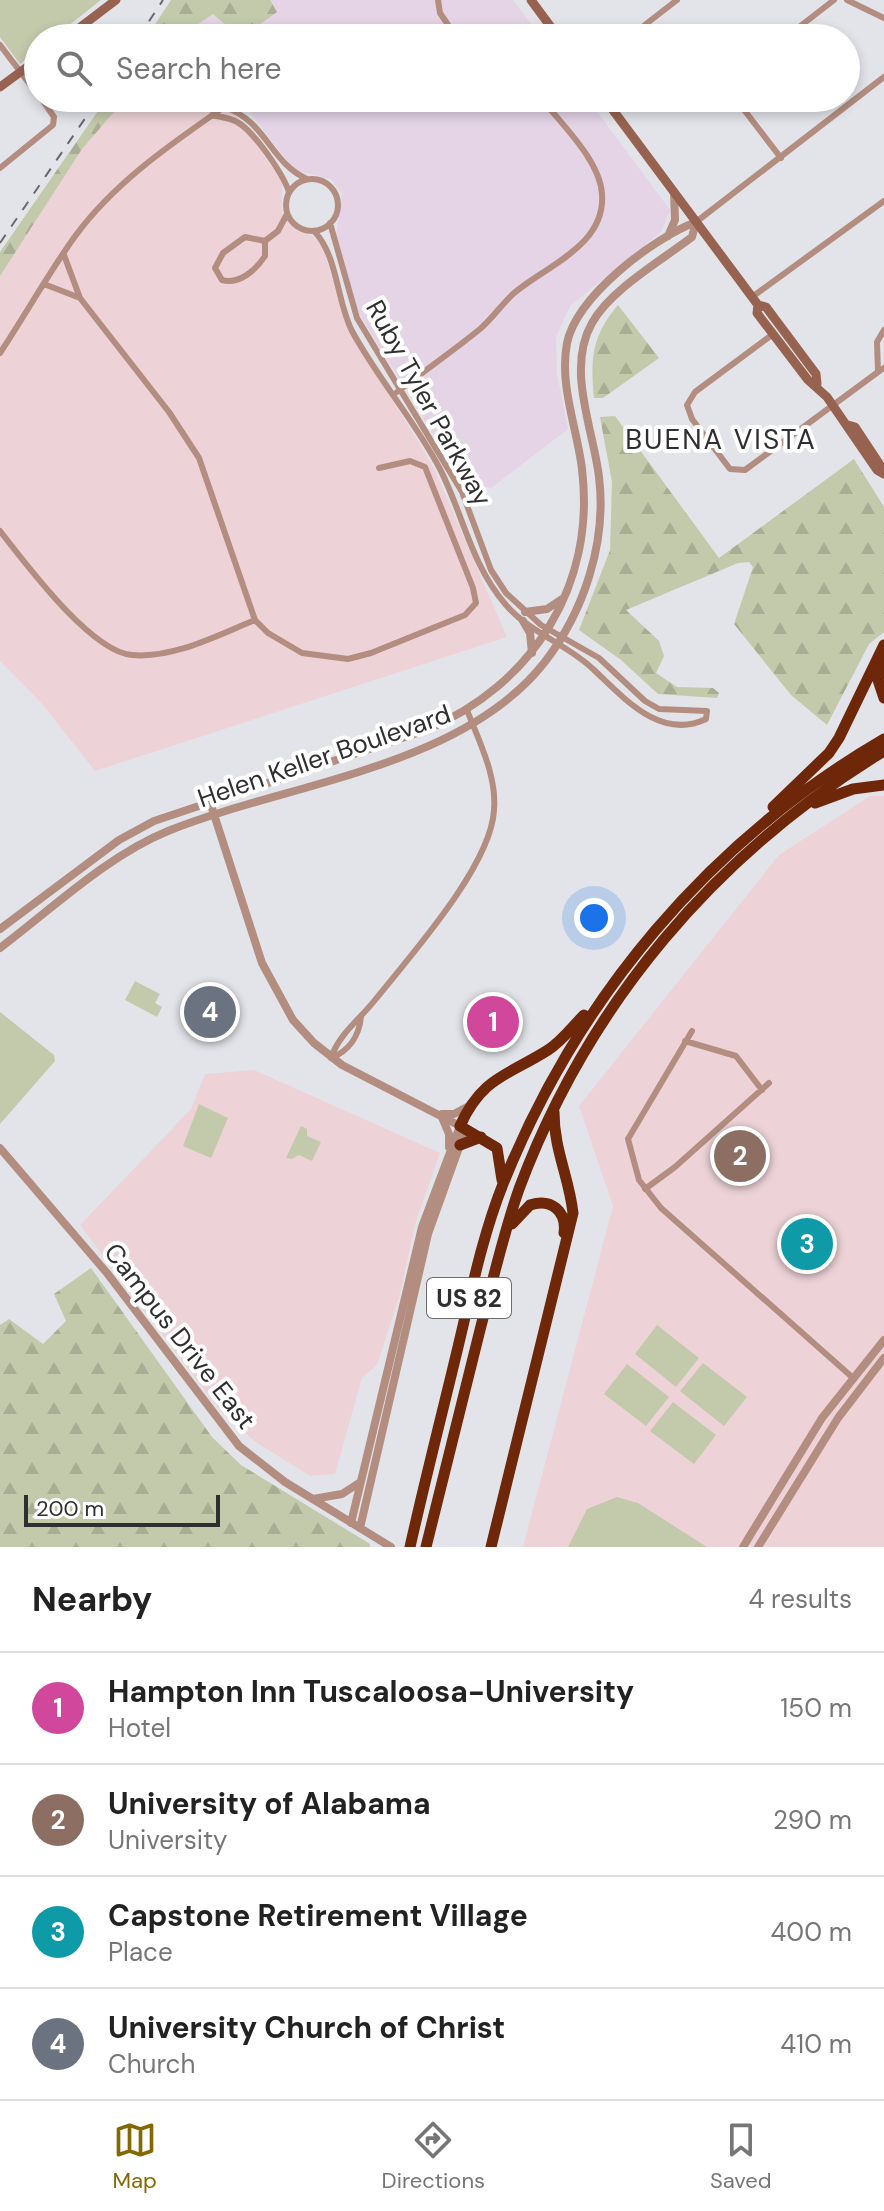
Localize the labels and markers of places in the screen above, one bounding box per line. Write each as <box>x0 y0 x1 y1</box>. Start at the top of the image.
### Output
pin: 4 <box>184 982 236 1042</box>
pin: 1 <box>467 992 519 1052</box>
pin: 2 <box>714 1126 766 1186</box>
pin: 3 <box>781 1214 833 1274</box>

